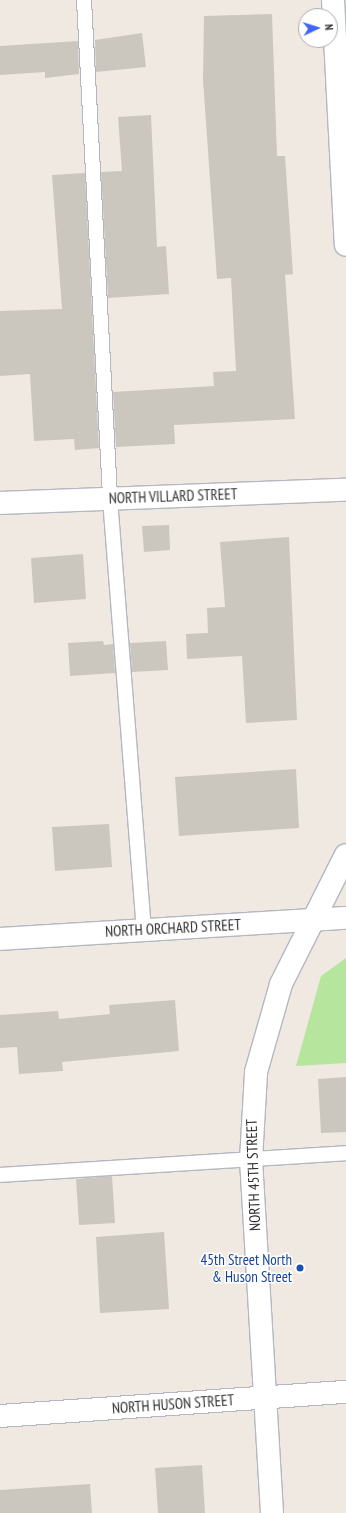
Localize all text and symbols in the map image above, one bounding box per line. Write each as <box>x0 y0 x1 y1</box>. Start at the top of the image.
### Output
north arrow <box>298 8 338 48</box>
text: N <box>322 24 336 31</box>
street label: NORTH VILLARD STREET <box>108 485 238 507</box>
street label: NORTH ORCHARD STREET <box>105 915 241 941</box>
street label: NORTH 45TH STREET <box>242 1119 264 1231</box>
place label: 45th Street North & Huson Street <box>201 1250 292 1285</box>
marker: 45th Street North & Huson Street <box>295 1263 305 1273</box>
street label: NORTH HUSON STREET <box>111 1391 235 1417</box>

